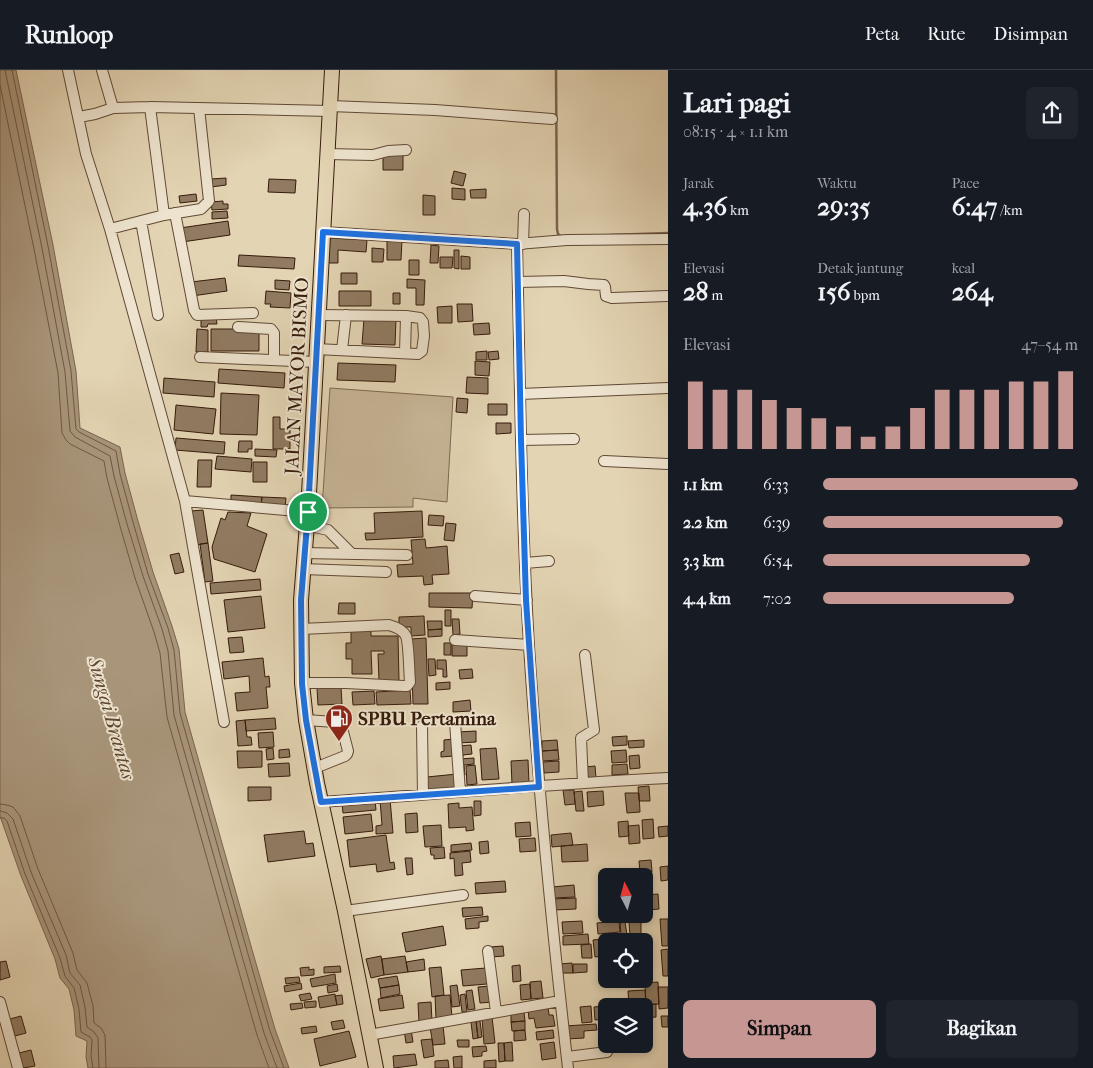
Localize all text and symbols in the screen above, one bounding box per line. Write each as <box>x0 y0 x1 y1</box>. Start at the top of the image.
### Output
text: Runloop <box>25 21 113 49</box>
text: Peta <box>865 24 899 45</box>
text: Rute <box>927 24 965 45</box>
text: Disimpan <box>993 24 1068 45</box>
text: Lari pagi <box>683 86 791 119</box>
button: share <box>1026 87 1078 139</box>
text: 08:15 · 4 × 1.1 km <box>683 122 788 141</box>
text: Jarak <box>683 175 714 192</box>
text: Waktu <box>817 175 857 192</box>
text: Pace <box>952 175 980 192</box>
text: 4.36 <box>683 192 727 221</box>
text: 29:35 <box>817 192 870 221</box>
text: 6:47 <box>952 192 997 221</box>
text: km <box>727 202 749 219</box>
text: /km <box>997 202 1023 219</box>
text: Elevasi <box>683 260 725 277</box>
text: Detak jantung <box>817 260 903 277</box>
text: kcal <box>952 260 975 277</box>
street label: JALAN MAYOR BISMO <box>281 277 313 477</box>
text: 28 <box>683 277 708 306</box>
text: 156 <box>817 277 851 306</box>
text: 264 <box>952 277 993 306</box>
text: m <box>708 287 723 304</box>
text: bpm <box>851 287 880 304</box>
text: Elevasi <box>683 335 731 354</box>
text: 47–54 m <box>1021 335 1078 354</box>
text: 1.1 km <box>683 475 722 494</box>
text: 6:33 <box>763 475 789 494</box>
pin <box>287 491 329 533</box>
icon: arrive <box>294 498 322 526</box>
text: 2.2 km <box>683 513 728 532</box>
text: 6:39 <box>763 513 791 532</box>
text: 3.3 km <box>683 551 724 570</box>
text: 6:54 <box>763 551 792 570</box>
text: 4.4 km <box>683 589 731 608</box>
text: 7:02 <box>763 589 792 608</box>
water label: Sungai Brantas <box>83 653 140 783</box>
fuel station icon: SPBU Pertamina <box>324 703 354 742</box>
place label: SPBU Pertamina <box>358 708 497 730</box>
north arrow <box>598 868 652 922</box>
map controls <box>598 868 653 1053</box>
button: locate <box>598 933 653 988</box>
button: layers <box>598 998 653 1053</box>
button: Simpan <box>683 1000 876 1058</box>
button: Bagikan <box>886 1000 1078 1058</box>

